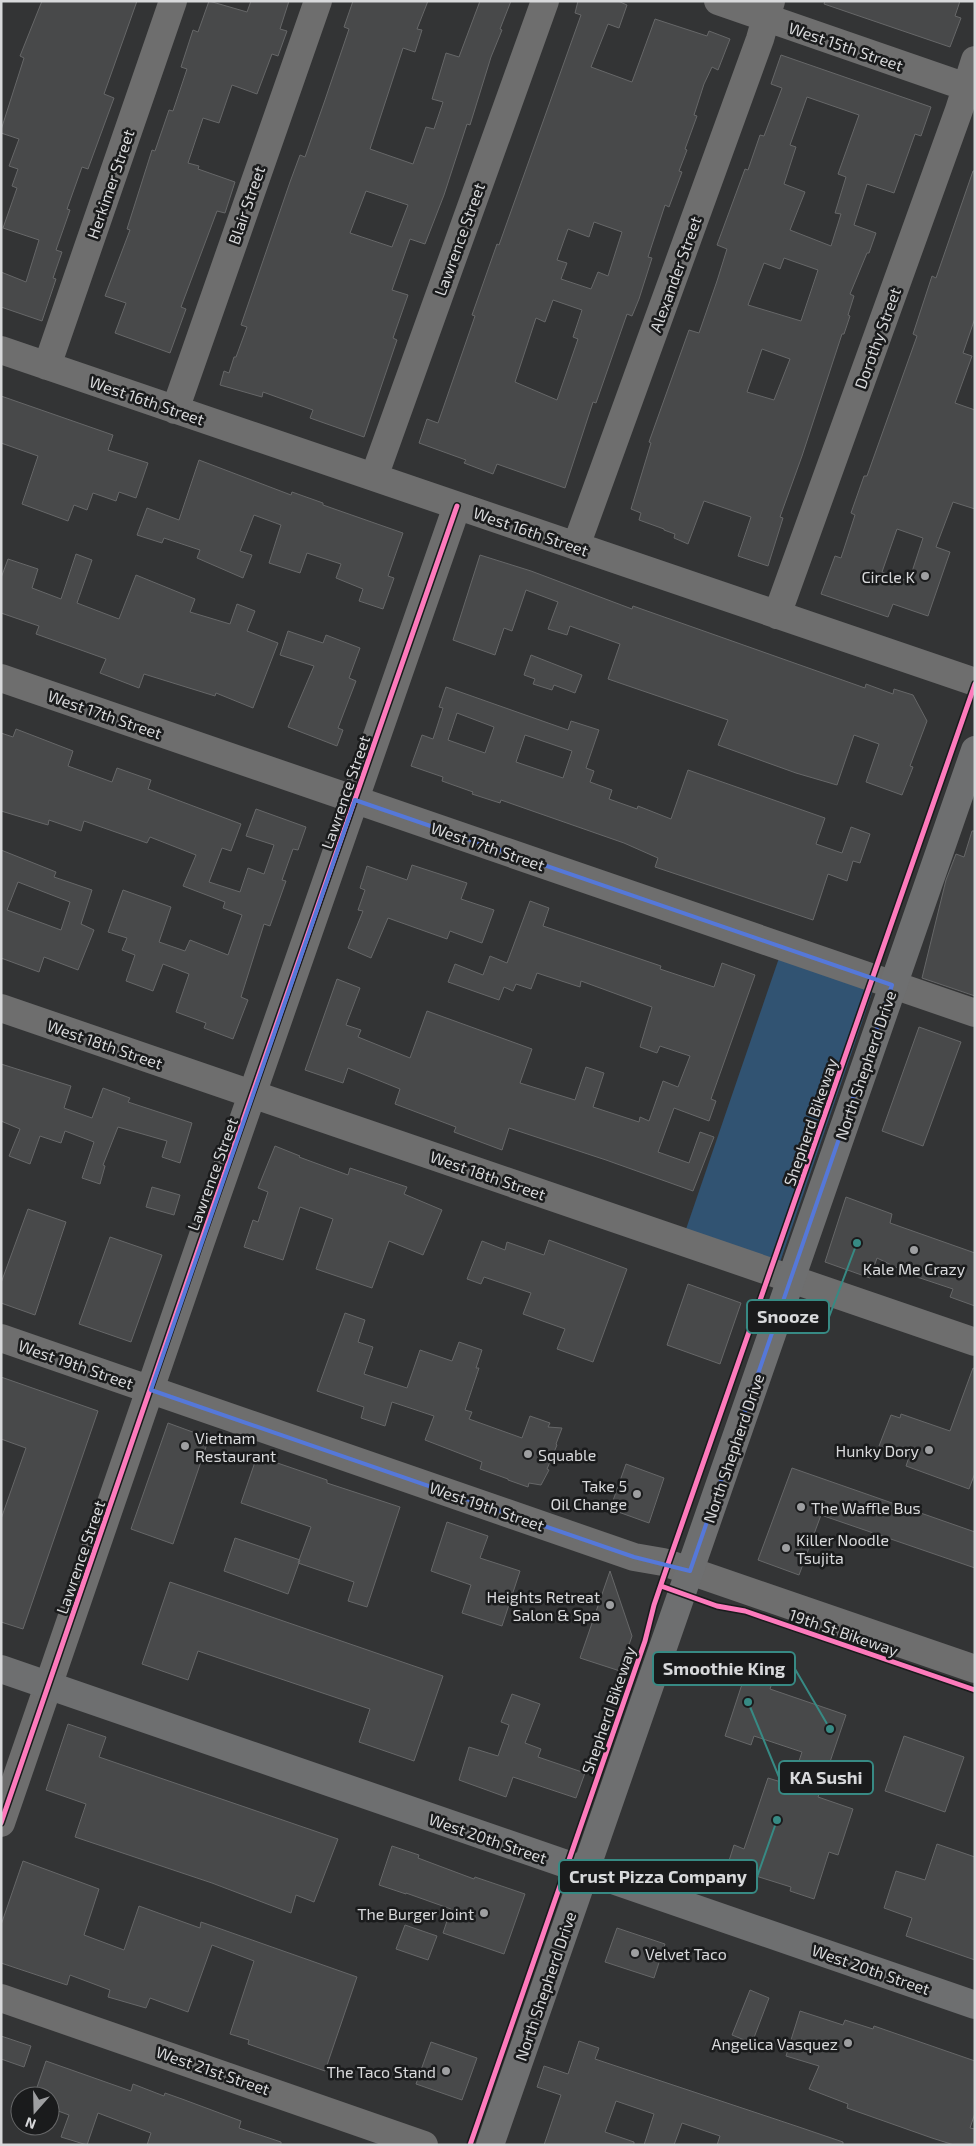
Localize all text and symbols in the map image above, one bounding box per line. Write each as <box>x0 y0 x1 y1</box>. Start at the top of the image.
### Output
street label: West 15th Street <box>786 18 906 74</box>
street label: Herkimer Street <box>82 127 138 241</box>
street label: Blair Street <box>224 163 268 247</box>
street label: Lawrence Street <box>430 180 488 298</box>
street label: Alexander Street <box>645 214 705 334</box>
street label: Dorothy Street <box>850 285 904 391</box>
street label: West 16th Street <box>87 371 207 429</box>
street label: West 16th Street <box>471 502 591 560</box>
place label: Circle K <box>862 567 916 586</box>
marker: Circle K <box>919 570 931 582</box>
street label: West 17th Street <box>46 686 164 742</box>
street label: Lawrence Street <box>317 733 373 851</box>
street label: West 17th Street <box>429 818 547 874</box>
street label: North Shepherd Drive <box>830 988 900 1142</box>
street label: West 18th Street <box>45 1015 165 1073</box>
street label: Shepherd Bikeway <box>779 1055 841 1188</box>
street label: Lawrence Street <box>183 1115 241 1233</box>
street label: West 18th Street <box>428 1146 548 1204</box>
marker: Kale Me Crazy <box>908 1244 920 1256</box>
place label: Kale Me Crazy <box>863 1259 966 1278</box>
callout: Snooze <box>747 1300 829 1333</box>
text: Snooze <box>757 1305 819 1327</box>
street label: West 19th Street <box>16 1335 136 1393</box>
street label: North Shepherd Drive <box>698 1371 768 1525</box>
place label: Vietnam Restaurant <box>195 1428 276 1465</box>
marker: Vietnam Restaurant <box>179 1440 191 1452</box>
place label: Hunky Dory <box>835 1441 920 1460</box>
marker: Hunky Dory <box>923 1444 935 1456</box>
place label: Squable <box>538 1445 596 1464</box>
marker: Squable <box>522 1448 534 1460</box>
place label: Take 5 Oil Change <box>550 1476 627 1513</box>
street label: West 19th Street <box>427 1477 547 1535</box>
marker: Take 5 Oil Change <box>631 1488 643 1500</box>
street label: Lawrence Street <box>52 1498 108 1616</box>
place label: The Waffle Bus <box>811 1498 921 1517</box>
marker: The Waffle Bus <box>795 1501 807 1513</box>
place label: Killer Noodle Tsujita <box>796 1530 889 1568</box>
marker: Killer Noodle Tsujita <box>780 1542 792 1554</box>
place label: Heights Retreat Salon & Spa <box>487 1587 600 1624</box>
marker: Heights Retreat Salon & Spa <box>604 1599 616 1611</box>
street label: 19th St Bikeway <box>787 1604 901 1660</box>
street label: Shepherd Bikeway <box>577 1643 639 1776</box>
callout: Smoothie King <box>653 1652 795 1685</box>
text: Smoothie King <box>663 1657 786 1679</box>
callout: KA Sushi <box>779 1761 873 1794</box>
text: KA Sushi <box>789 1766 863 1788</box>
street label: West 20th Street <box>427 1809 549 1867</box>
callout: Crust Pizza Company <box>559 1860 757 1893</box>
text: Crust Pizza Company <box>569 1865 748 1887</box>
place label: The Burger Joint <box>357 1904 474 1923</box>
marker: The Burger Joint <box>478 1907 490 1919</box>
street label: North Shepherd Drive <box>510 1909 580 2063</box>
street label: West 20th Street <box>810 1940 932 1998</box>
place label: Velvet Taco <box>645 1944 727 1963</box>
marker: Velvet Taco <box>629 1947 641 1959</box>
place label: Angelica Vasquez <box>712 2034 838 2053</box>
marker: Angelica Vasquez <box>842 2037 854 2049</box>
street label: West 21st Street <box>154 2042 272 2098</box>
place label: The Taco Stand <box>326 2062 436 2081</box>
marker: The Taco Stand <box>440 2065 452 2077</box>
north arrow <box>10 2086 60 2136</box>
text: N <box>23 2114 38 2133</box>

